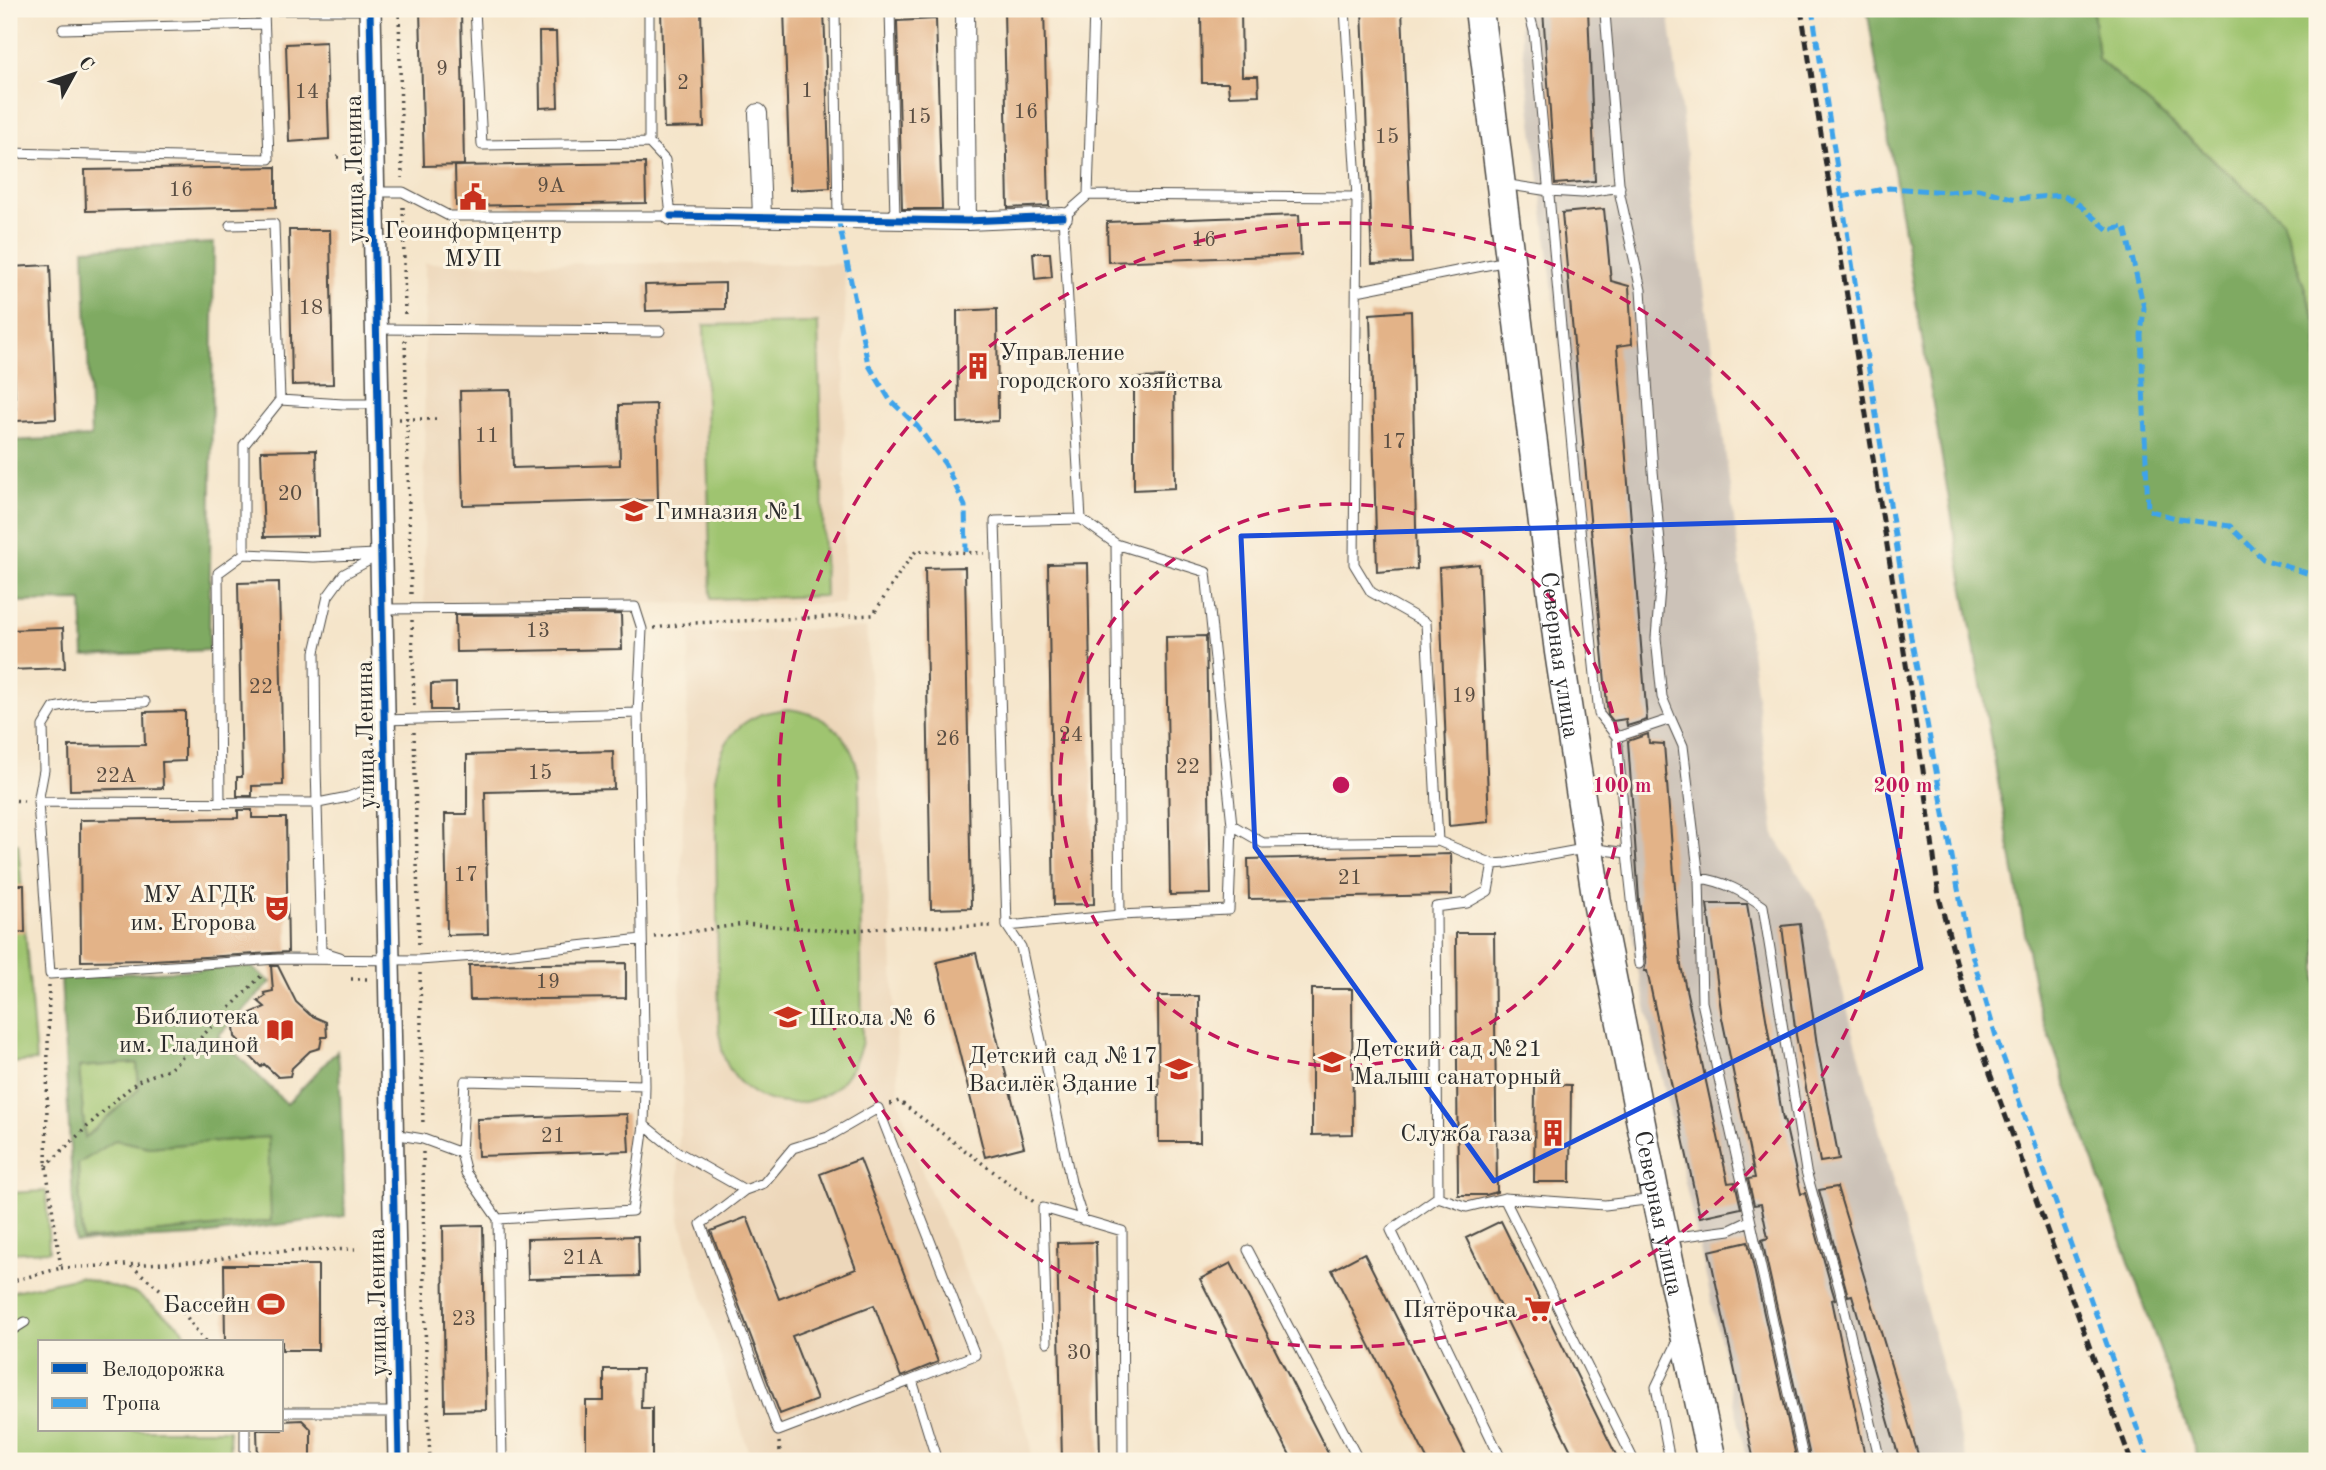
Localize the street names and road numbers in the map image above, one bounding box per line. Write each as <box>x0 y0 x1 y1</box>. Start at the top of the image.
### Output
street label: улица Ленина <box>343 94 369 244</box>
street label: Северная улица <box>1535 571 1582 740</box>
street label: улица Ленина <box>354 660 380 810</box>
street label: Северная улица <box>1629 1129 1686 1298</box>
street label: улица Ленина <box>366 1227 392 1377</box>

